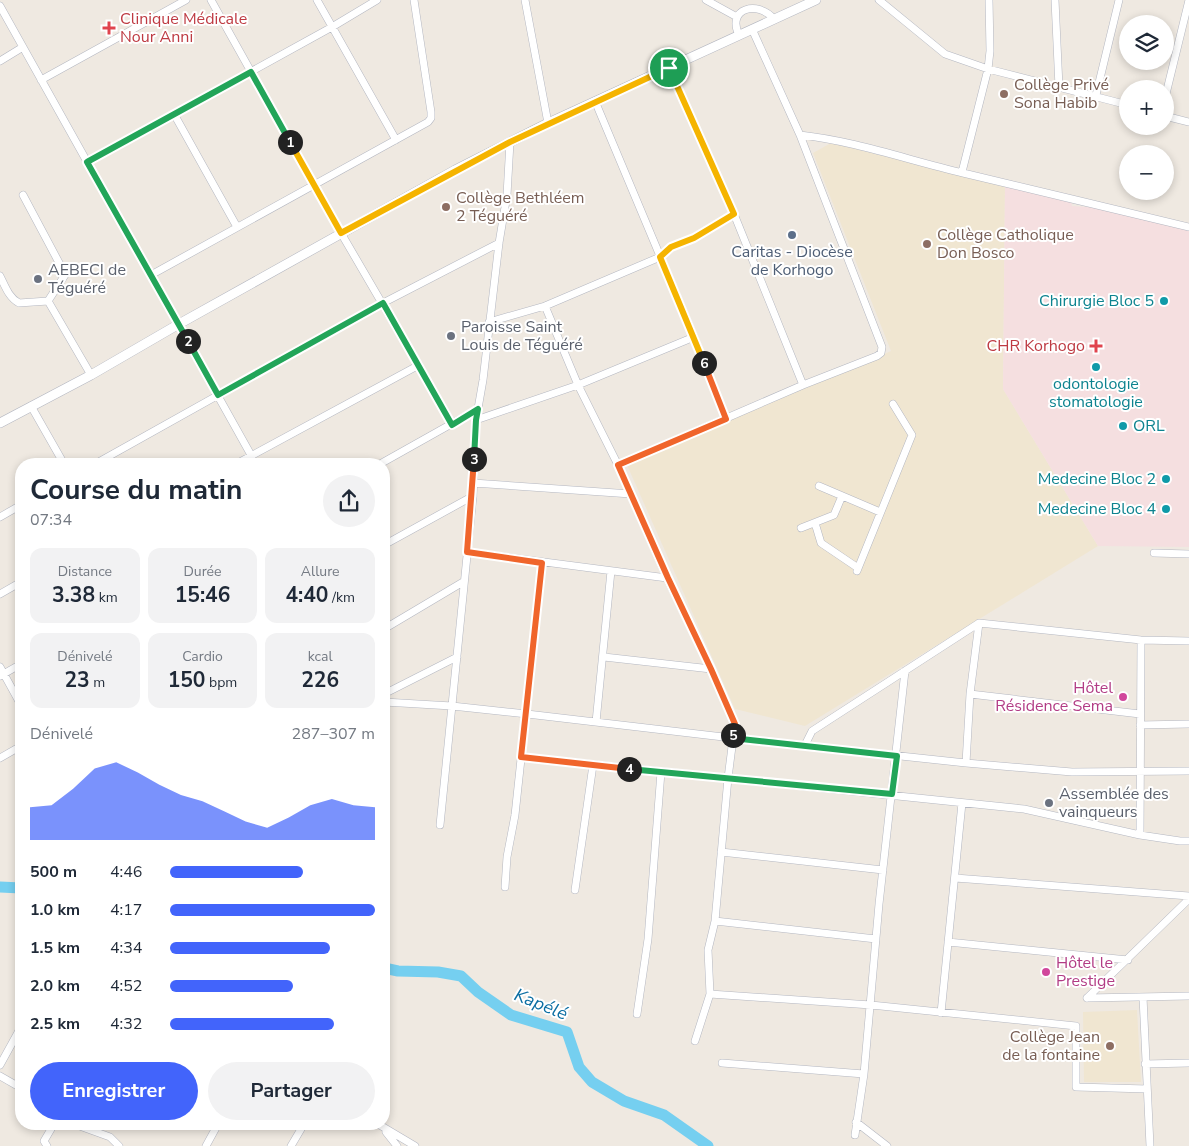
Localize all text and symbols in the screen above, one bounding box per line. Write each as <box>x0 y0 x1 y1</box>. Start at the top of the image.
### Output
place label: Clinique Médicale Nour Anni <box>120 8 247 48</box>
map controls <box>1119 15 1174 200</box>
button: layers <box>1119 15 1174 70</box>
marker: Clinique Médicale Nour Anni <box>102 21 116 35</box>
pin <box>648 47 690 89</box>
icon: arrive <box>655 54 683 82</box>
place label: Collège Privé Sona Habib <box>1014 74 1109 114</box>
button: + <box>1119 80 1174 135</box>
marker: Collège Privé Sona Habib <box>998 88 1010 100</box>
pin: 1 <box>278 130 302 154</box>
text: 1 <box>286 133 295 152</box>
button: − <box>1119 145 1174 200</box>
place label: Collège Bethléem 2 Téguéré <box>456 187 584 227</box>
marker: Collège Bethléem 2 Téguéré <box>440 201 452 213</box>
place label: Collège Catholique Don Bosco <box>937 224 1074 264</box>
marker: Caritas - Diocèse de Korhogo <box>786 229 798 241</box>
marker: Collège Catholique Don Bosco <box>921 238 933 250</box>
place label: Caritas - Diocèse de Korhogo <box>731 241 853 281</box>
place label: AEBECI de Téguéré <box>48 259 126 299</box>
marker: AEBECI de Téguéré <box>32 273 44 285</box>
place label: Chirurgie Bloc 5 <box>1039 290 1154 312</box>
marker: Chirurgie Bloc 5 <box>1158 295 1170 307</box>
place label: Paroisse Saint Louis de Téguéré <box>461 316 583 356</box>
pin: 2 <box>176 328 200 354</box>
marker: Paroisse Saint Louis de Téguéré <box>445 330 457 342</box>
text: 2 <box>184 332 193 351</box>
place label: CHR Korhogo <box>987 335 1085 357</box>
marker: CHR Korhogo <box>1089 339 1103 353</box>
pin: 6 <box>692 350 716 376</box>
text: 6 <box>700 354 709 373</box>
marker: odontologie stomatologie <box>1090 361 1102 373</box>
place label: odontologie stomatologie <box>1049 373 1143 413</box>
place label: ORL <box>1133 415 1165 437</box>
marker: ORL <box>1117 420 1129 432</box>
pin: 3 <box>462 446 486 472</box>
text: 3 <box>470 450 479 469</box>
place label: Medecine Bloc 2 <box>1038 468 1156 490</box>
text: Course du matin <box>30 471 242 509</box>
marker: Medecine Bloc 2 <box>1160 473 1172 485</box>
button: share <box>323 475 375 527</box>
place label: Medecine Bloc 4 <box>1038 498 1156 520</box>
marker: Medecine Bloc 4 <box>1160 503 1172 515</box>
text: 07:34 <box>30 509 72 531</box>
text: Distance <box>58 562 112 581</box>
text: Durée <box>183 562 222 581</box>
text: Allure <box>301 562 340 581</box>
text: 3.38 <box>52 581 95 609</box>
text: 15:46 <box>175 581 230 609</box>
text: 4:40 <box>285 581 328 609</box>
text: km <box>95 588 118 607</box>
text: /km <box>328 588 355 607</box>
text: Dénivelé <box>57 647 112 666</box>
text: Cardio <box>182 647 223 666</box>
text: kcal <box>308 647 333 666</box>
text: 23 <box>64 666 90 694</box>
text: 150 <box>168 666 205 694</box>
text: 226 <box>301 666 339 694</box>
text: m <box>90 673 105 692</box>
text: bpm <box>205 673 237 692</box>
place label: Hôtel Résidence Sema <box>995 677 1113 717</box>
marker: Hôtel Résidence Sema <box>1117 691 1129 703</box>
pin: 5 <box>720 722 746 748</box>
text: Dénivelé <box>30 723 93 745</box>
text: 287–307 m <box>292 723 375 745</box>
text: 5 <box>729 726 738 745</box>
pin: 4 <box>616 756 642 782</box>
text: 4 <box>625 760 634 779</box>
place label: Assemblée des vainqueurs <box>1059 783 1169 823</box>
marker: Assemblée des vainqueurs <box>1043 797 1055 809</box>
text: 500 m <box>30 861 77 883</box>
text: 4:46 <box>110 861 142 883</box>
text: 1.0 km <box>30 899 80 921</box>
text: 4:17 <box>110 899 142 921</box>
text: 1.5 km <box>30 937 80 959</box>
text: 4:34 <box>110 937 142 959</box>
place label: Hôtel le Prestige <box>1056 952 1115 992</box>
marker: Hôtel le Prestige <box>1040 966 1052 978</box>
text: 2.0 km <box>30 975 80 997</box>
text: 4:52 <box>110 975 142 997</box>
water label: Kapélé <box>511 982 572 1026</box>
text: 2.5 km <box>30 1013 80 1035</box>
text: 4:32 <box>110 1013 142 1035</box>
place label: Collège Jean de la fontaine <box>1002 1026 1100 1066</box>
marker: Collège Jean de la fontaine <box>1104 1040 1116 1052</box>
button: Enregistrer <box>30 1062 198 1120</box>
button: Partager <box>208 1062 375 1120</box>

